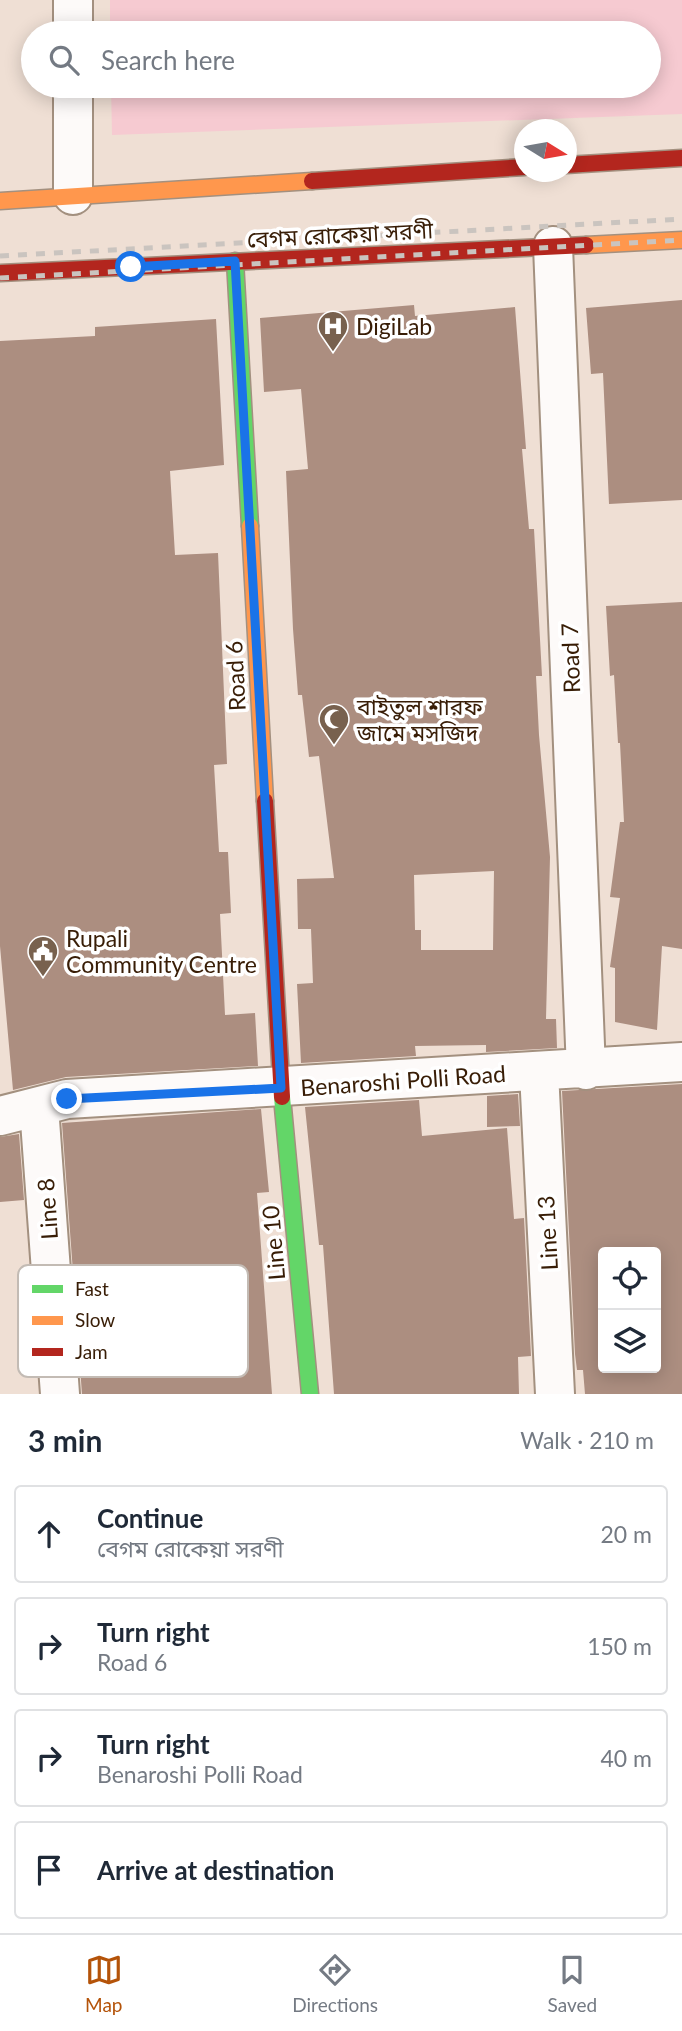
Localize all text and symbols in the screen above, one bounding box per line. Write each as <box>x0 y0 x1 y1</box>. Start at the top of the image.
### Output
search box <box>21 21 661 98</box>
icon: search <box>45 41 83 79</box>
text: Search here <box>101 44 235 76</box>
north arrow <box>514 119 577 182</box>
street label: বেগম রোকেয়া সরণী <box>246 215 435 253</box>
route start <box>115 251 146 282</box>
hospital icon: DigiLab <box>316 309 350 353</box>
place label: DigiLab <box>356 312 432 340</box>
street label: Road 7 <box>555 622 585 694</box>
street label: Road 6 <box>219 640 251 712</box>
place label: বাইতুল শারফ জামে মসজিদ <box>356 692 484 746</box>
mosque icon: বাইতুল শারফ জামে মসজিদ <box>317 702 351 746</box>
place label: Rupali Community Centre <box>66 924 257 978</box>
public building icon: Rupali Community Centre <box>26 934 60 978</box>
street label: Benaroshi Polli Road <box>299 1059 507 1101</box>
route end <box>51 1083 82 1114</box>
street label: Line 8 <box>31 1177 63 1241</box>
street label: Line 13 <box>531 1195 563 1271</box>
street label: Line 10 <box>256 1204 290 1282</box>
map controls <box>598 1247 661 1373</box>
button: locate <box>598 1247 661 1310</box>
legend <box>18 1265 248 1377</box>
text: Fast <box>75 1277 109 1300</box>
text: Slow <box>75 1308 115 1331</box>
button: layers <box>598 1310 661 1373</box>
text: Jam <box>75 1340 108 1363</box>
text: 3 min <box>28 1422 102 1458</box>
text: Walk · 210 m <box>520 1426 654 1454</box>
text: Continue <box>97 1502 203 1534</box>
icon: ahead <box>30 1515 68 1553</box>
text: 20 m <box>601 1520 652 1548</box>
text: বেগম রোকেয়া সরণী <box>97 1534 284 1562</box>
text: Turn right <box>97 1616 210 1648</box>
icon: right <box>30 1627 68 1665</box>
text: 150 m <box>587 1632 652 1660</box>
text: Road 6 <box>97 1648 167 1676</box>
text: Turn right <box>97 1728 210 1760</box>
icon: right <box>30 1739 68 1777</box>
text: 40 m <box>601 1744 652 1772</box>
text: Benaroshi Polli Road <box>97 1760 303 1788</box>
icon: arrive <box>30 1851 68 1889</box>
text: Arrive at destination <box>97 1854 334 1886</box>
tab: Map <box>85 1951 123 2016</box>
tab: Directions <box>292 1951 378 2016</box>
tab: Saved <box>548 1951 597 2016</box>

